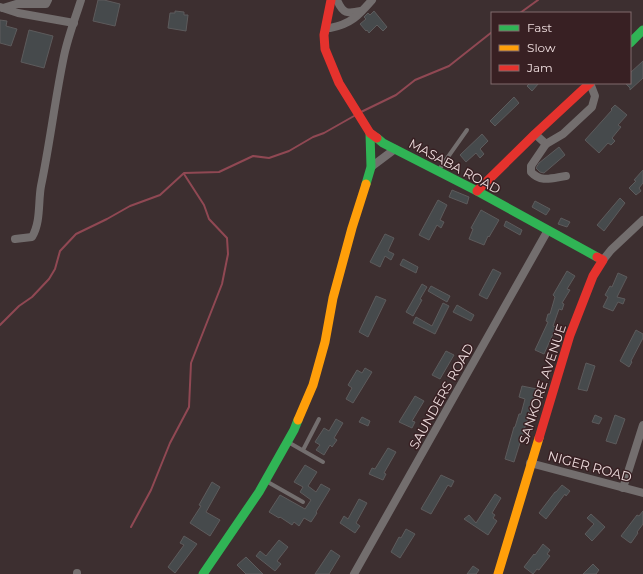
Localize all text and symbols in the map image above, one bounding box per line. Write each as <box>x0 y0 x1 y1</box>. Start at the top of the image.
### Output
legend <box>491 12 631 84</box>
text: Fast <box>527 20 552 35</box>
text: Slow <box>527 40 556 55</box>
text: Jam <box>526 60 553 75</box>
street label: MASABA ROAD <box>406 135 504 197</box>
street label: SANKORE AVENUE <box>515 322 569 446</box>
street label: SAUNDERS ROAD <box>405 340 477 452</box>
street label: NIGER ROAD <box>546 447 634 485</box>

